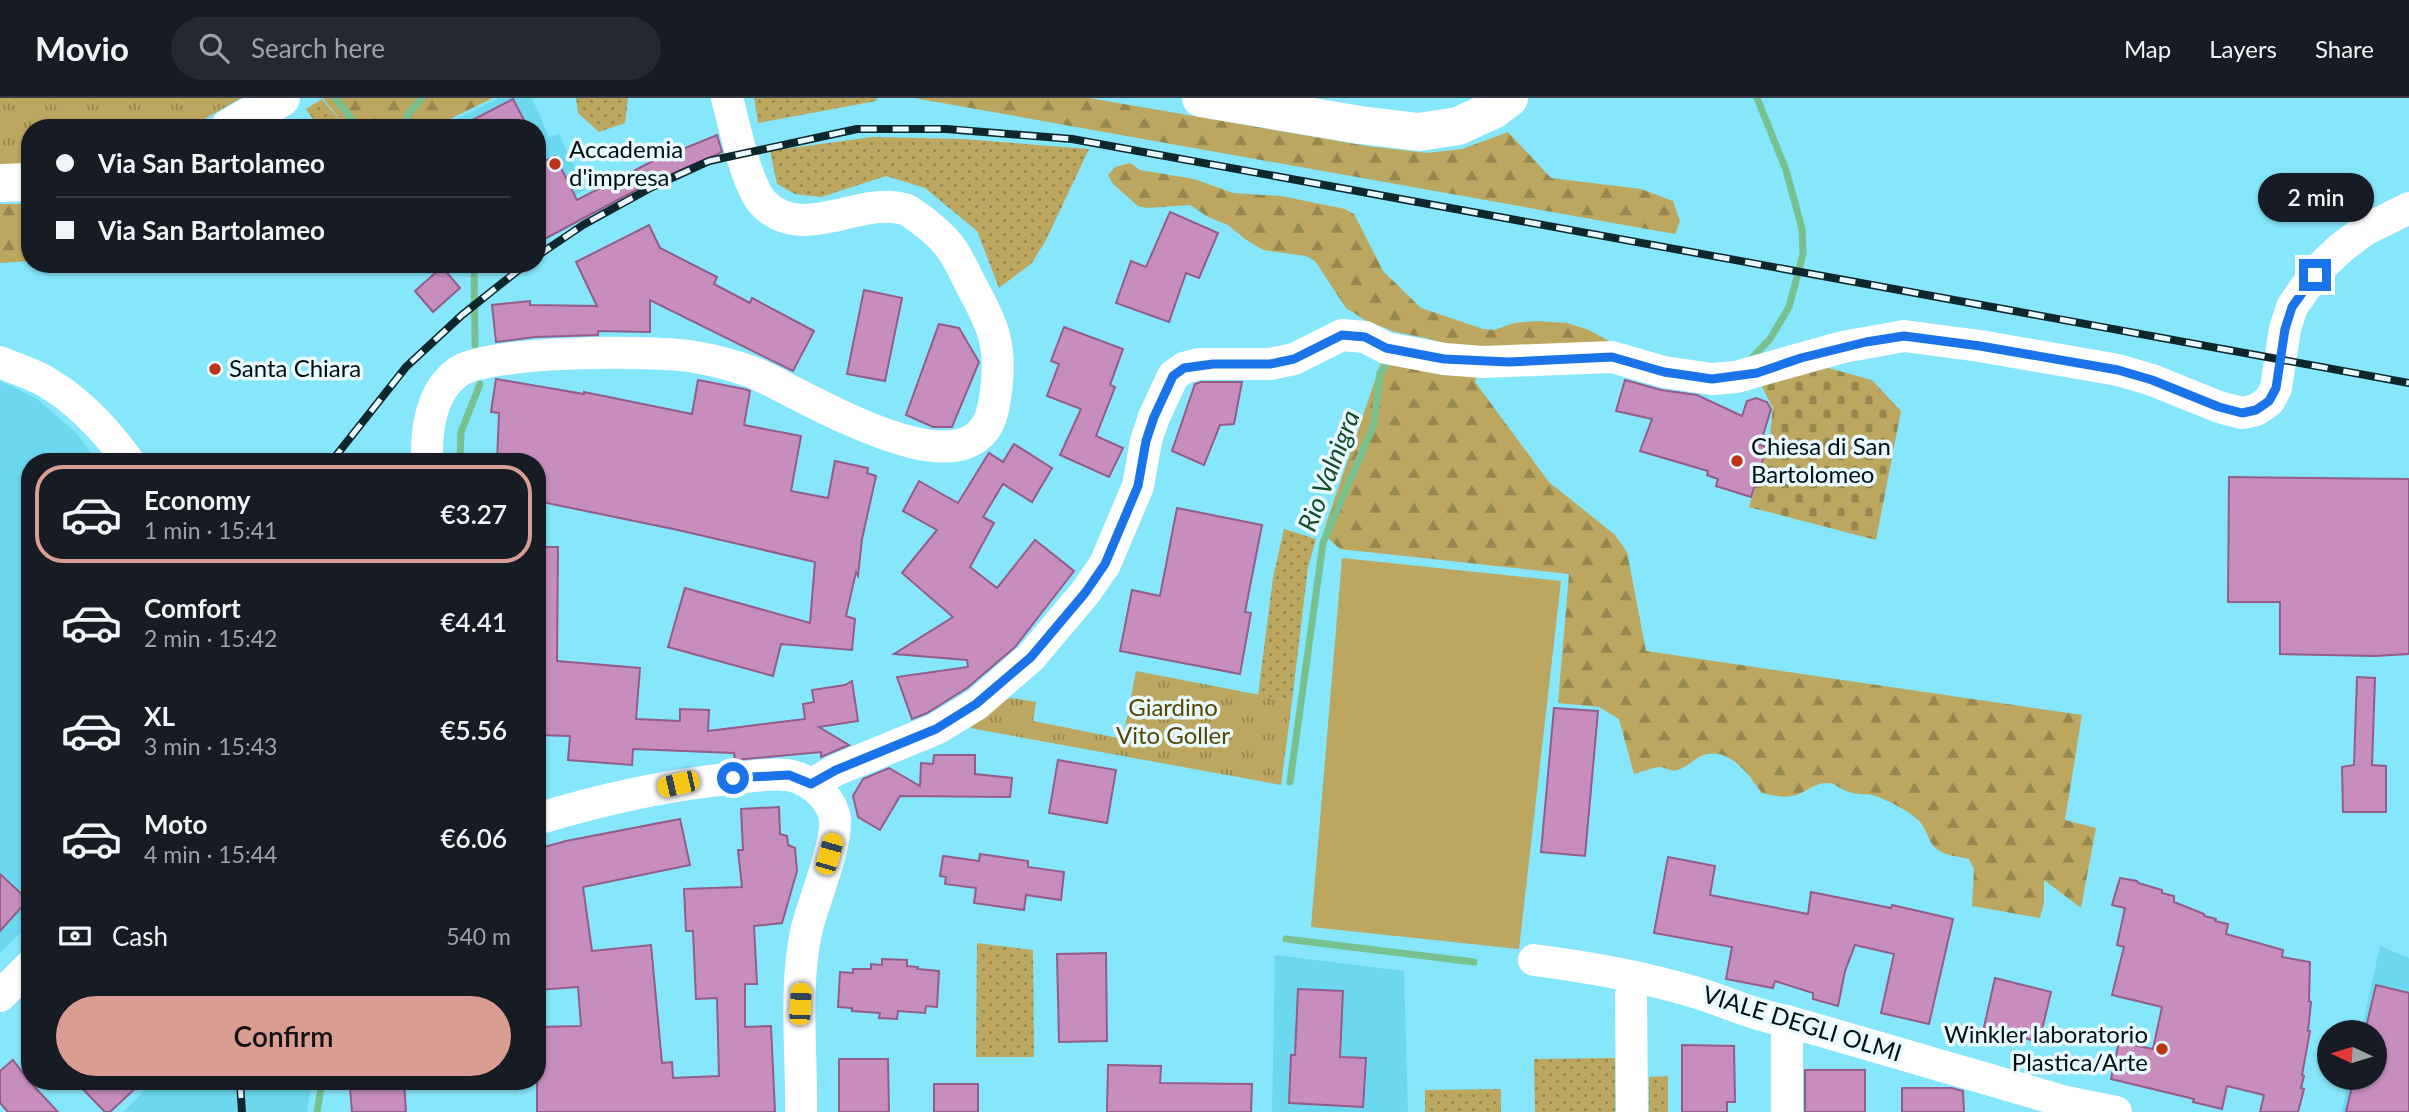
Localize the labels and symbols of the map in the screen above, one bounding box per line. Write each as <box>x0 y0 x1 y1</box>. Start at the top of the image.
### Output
place label: Accademia d'impresa <box>569 134 683 191</box>
marker: Accademia d'impresa <box>547 156 563 172</box>
callout: 2 min <box>2257 174 2373 222</box>
route end <box>2299 259 2331 291</box>
place label: Santa Chiara <box>229 353 361 382</box>
marker: Santa Chiara <box>207 361 223 377</box>
water label: Rio Valnigra <box>1290 406 1366 536</box>
place label: Chiesa di San Bartolomeo <box>1751 431 1891 488</box>
marker: Chiesa di San Bartolomeo <box>1729 453 1745 469</box>
park label: Giardino Vito Goller <box>1116 692 1230 749</box>
route start <box>717 762 749 794</box>
car <box>656 769 701 799</box>
car <box>814 831 845 877</box>
street label: VIALE DEGLI OLMI <box>1699 979 1905 1067</box>
car <box>789 982 812 1026</box>
place label: Winkler laboratorio Plastica/Arte <box>1944 1019 2148 1076</box>
north arrow <box>2317 1020 2387 1090</box>
marker: Winkler laboratorio Plastica/Arte <box>2154 1041 2170 1057</box>

